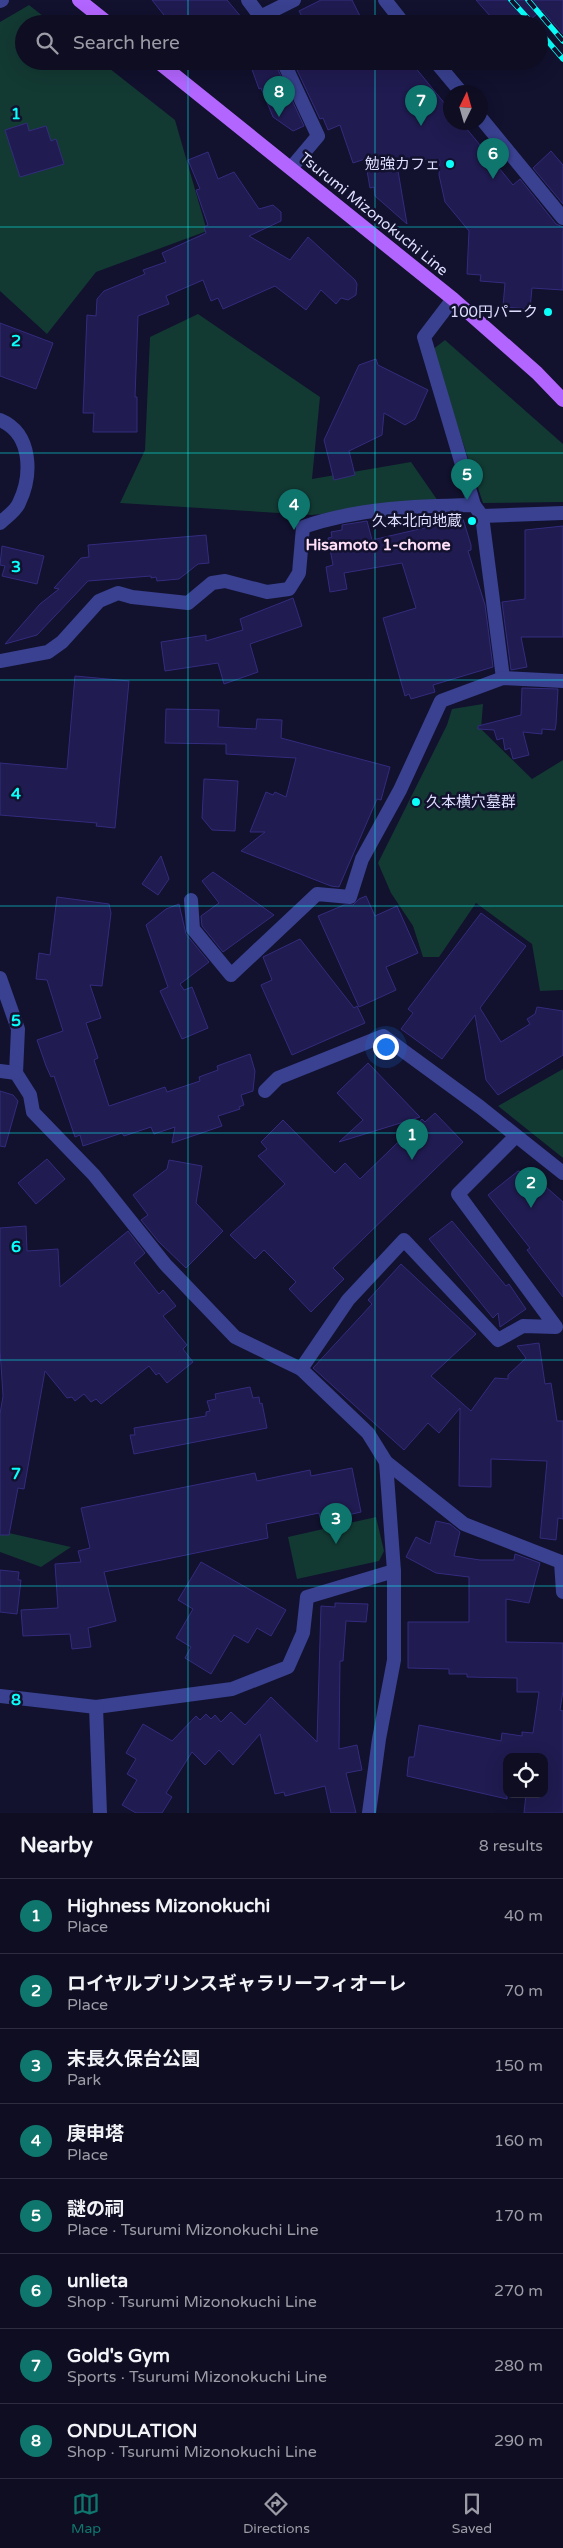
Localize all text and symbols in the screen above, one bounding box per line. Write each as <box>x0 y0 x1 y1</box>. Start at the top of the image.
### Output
search box <box>15 15 548 70</box>
icon: search <box>33 29 61 57</box>
text: Search here <box>73 32 180 54</box>
pin: 8 <box>263 76 295 117</box>
pin: 7 <box>405 85 437 126</box>
north arrow <box>443 85 488 130</box>
text: 1 <box>11 104 21 124</box>
pin: 6 <box>477 138 509 179</box>
street label: Tsurumi Mizonokuchi Line <box>296 149 452 279</box>
place label: 勉強カフェ <box>365 155 440 173</box>
marker: 勉強カフェ <box>444 158 456 170</box>
place label: 100円パーク <box>450 303 538 321</box>
marker: 100円パーク <box>542 306 554 318</box>
text: 2 <box>11 331 21 351</box>
pin: 5 <box>451 459 483 500</box>
pin: 4 <box>278 489 310 530</box>
place label: 久本北向地蔵 <box>372 512 462 530</box>
marker: 久本北向地蔵 <box>466 515 478 527</box>
district label: Hisamoto 1-chome <box>305 535 451 555</box>
text: 3 <box>11 557 21 577</box>
text: 4 <box>11 784 21 804</box>
place label: 久本横穴墓群 <box>426 793 516 811</box>
marker: 久本横穴墓群 <box>410 796 422 808</box>
text: 5 <box>11 1011 21 1031</box>
your location <box>373 1034 399 1060</box>
pin: 1 <box>396 1119 428 1160</box>
pin: 2 <box>515 1167 547 1208</box>
text: 6 <box>11 1237 21 1257</box>
text: 7 <box>11 1464 21 1484</box>
pin: 3 <box>320 1503 352 1544</box>
text: 8 <box>11 1690 21 1710</box>
map controls <box>503 1753 548 1798</box>
button: locate <box>503 1753 548 1798</box>
text: Nearby <box>20 1833 93 1858</box>
text: 8 results <box>479 1836 543 1856</box>
text: Highness Mizonokuchi <box>67 1895 270 1917</box>
text: 1 <box>31 1906 41 1926</box>
text: 40 m <box>504 1906 543 1926</box>
text: Place <box>67 1917 108 1937</box>
text: ロイヤルプリンスギャラリーフィオーレ <box>67 1973 407 1995</box>
text: 2 <box>31 1981 41 2001</box>
text: 70 m <box>504 1981 543 2001</box>
text: Place <box>67 1995 108 2015</box>
text: 末長久保台公園 <box>67 2048 200 2070</box>
text: 3 <box>31 2056 41 2076</box>
text: 150 m <box>494 2056 543 2076</box>
text: Park <box>67 2070 101 2090</box>
text: 庚申塔 <box>67 2123 124 2145</box>
text: 4 <box>31 2131 41 2151</box>
text: 160 m <box>494 2131 543 2151</box>
text: Place <box>67 2145 108 2165</box>
text: 謎の祠 <box>67 2198 124 2220</box>
text: 5 <box>31 2206 41 2226</box>
text: 170 m <box>494 2206 543 2226</box>
text: Place · Tsurumi Mizonokuchi Line <box>67 2220 319 2240</box>
text: unlieta <box>67 2270 128 2292</box>
text: 6 <box>31 2281 41 2301</box>
text: 270 m <box>494 2281 543 2301</box>
text: Shop · Tsurumi Mizonokuchi Line <box>67 2292 317 2312</box>
text: Gold's Gym <box>67 2345 170 2367</box>
text: 7 <box>31 2356 41 2376</box>
text: 280 m <box>494 2356 543 2376</box>
text: Sports · Tsurumi Mizonokuchi Line <box>67 2367 327 2387</box>
text: ONDULATION <box>67 2420 198 2442</box>
text: 8 <box>31 2431 41 2451</box>
text: 290 m <box>494 2431 543 2451</box>
text: Shop · Tsurumi Mizonokuchi Line <box>67 2442 317 2462</box>
tab: Map <box>71 2490 101 2537</box>
tab: Directions <box>243 2490 310 2537</box>
tab: Saved <box>452 2490 492 2537</box>

